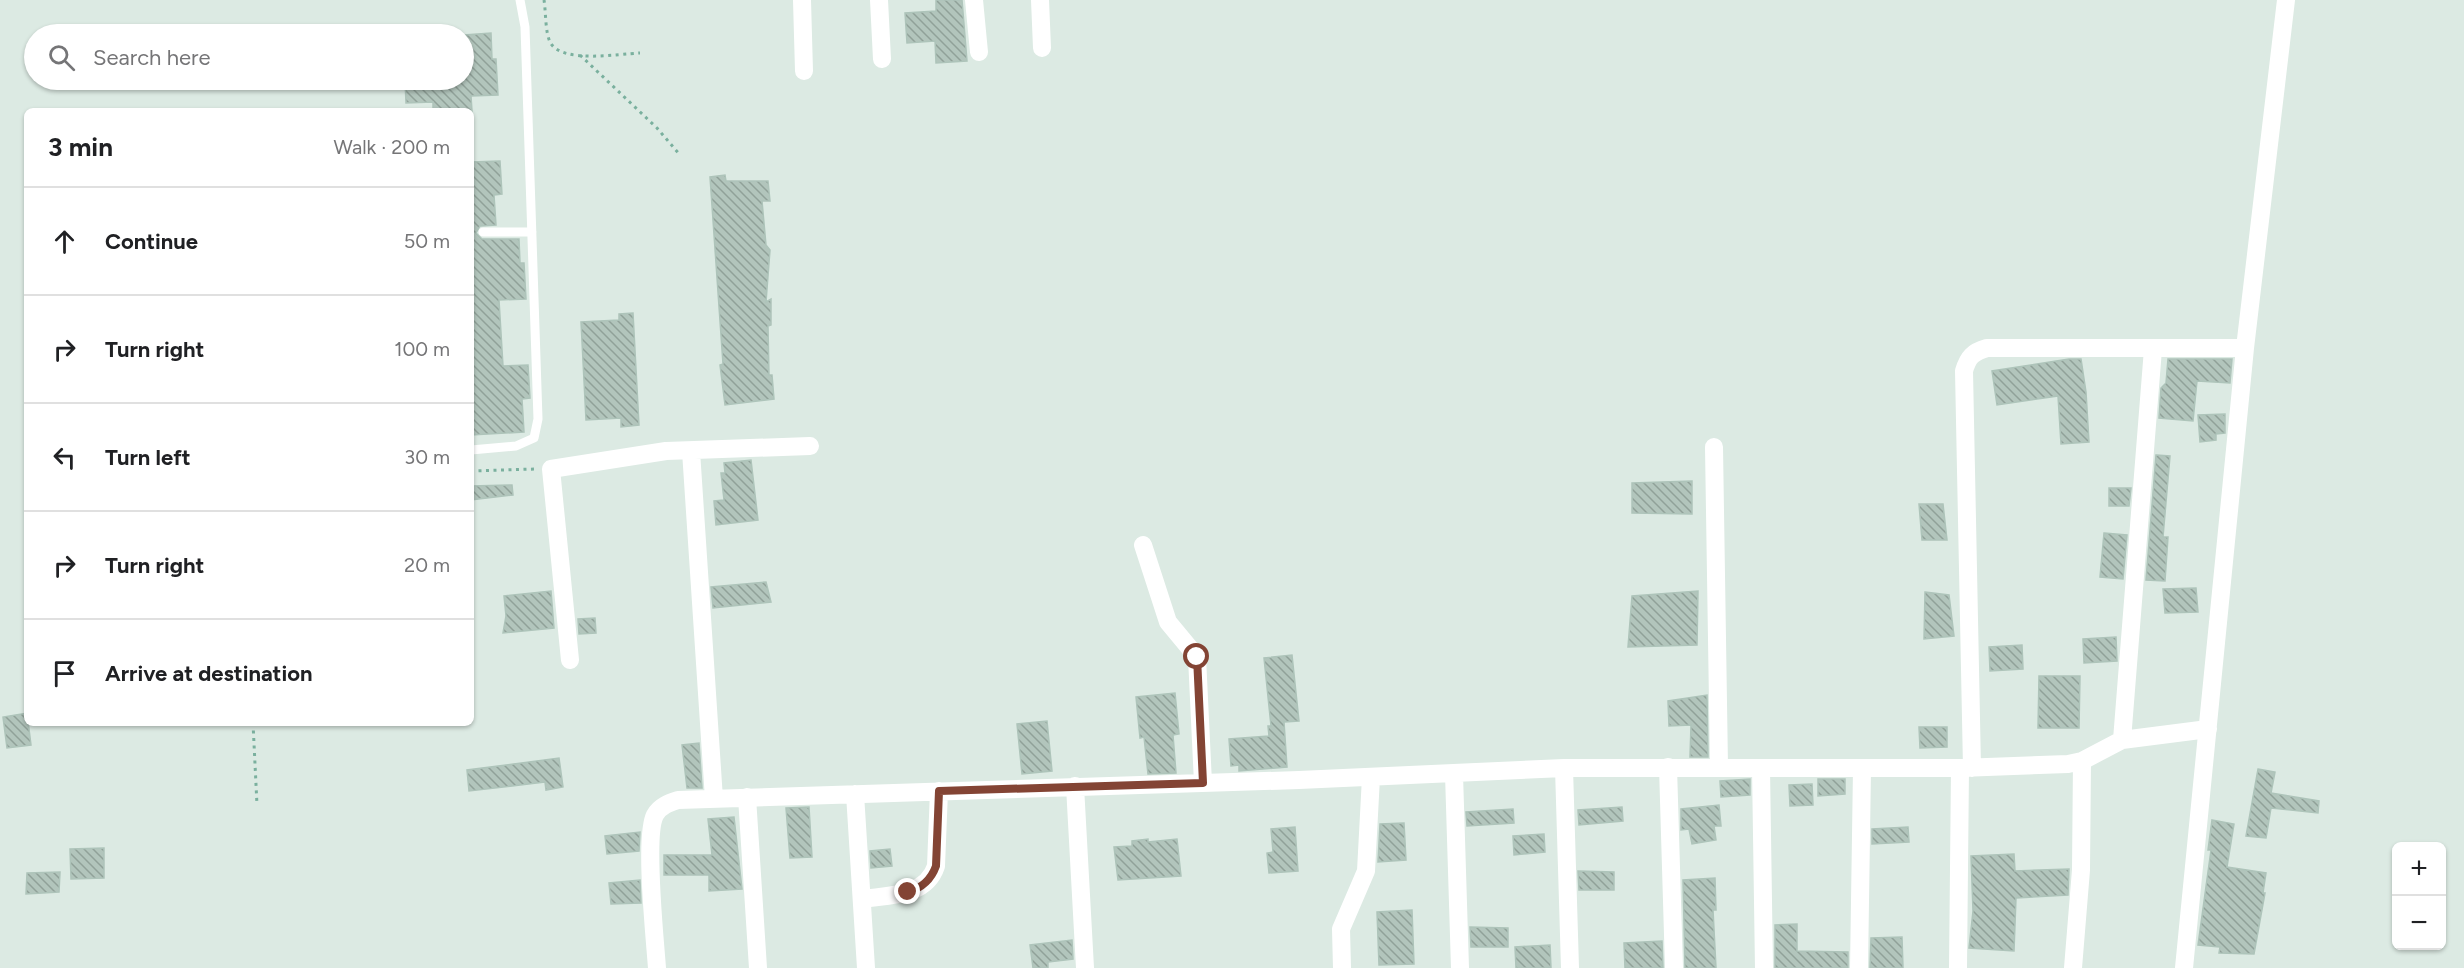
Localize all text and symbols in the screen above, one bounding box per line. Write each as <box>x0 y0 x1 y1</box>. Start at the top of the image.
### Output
search box <box>24 24 474 90</box>
icon: search <box>45 41 78 74</box>
text: Search here <box>93 44 211 71</box>
text: 3 min <box>48 131 113 163</box>
text: Walk · 200 m <box>334 135 450 159</box>
icon: ahead <box>48 225 81 258</box>
text: Continue <box>105 228 198 255</box>
text: 50 m <box>404 229 450 253</box>
icon: right <box>48 333 81 366</box>
text: Turn right <box>105 336 204 363</box>
text: 100 m <box>394 337 450 361</box>
icon: left <box>48 441 81 474</box>
text: Turn left <box>105 444 191 471</box>
text: 30 m <box>404 445 450 469</box>
icon: right <box>48 549 81 582</box>
text: Turn right <box>105 552 204 579</box>
text: 20 m <box>404 553 450 577</box>
route start <box>1183 643 1209 669</box>
icon: arrive <box>48 657 81 690</box>
text: Arrive at destination <box>105 660 313 687</box>
map controls <box>2392 842 2446 950</box>
button: + <box>2392 842 2446 896</box>
route end <box>894 878 920 904</box>
button: − <box>2392 896 2446 950</box>

